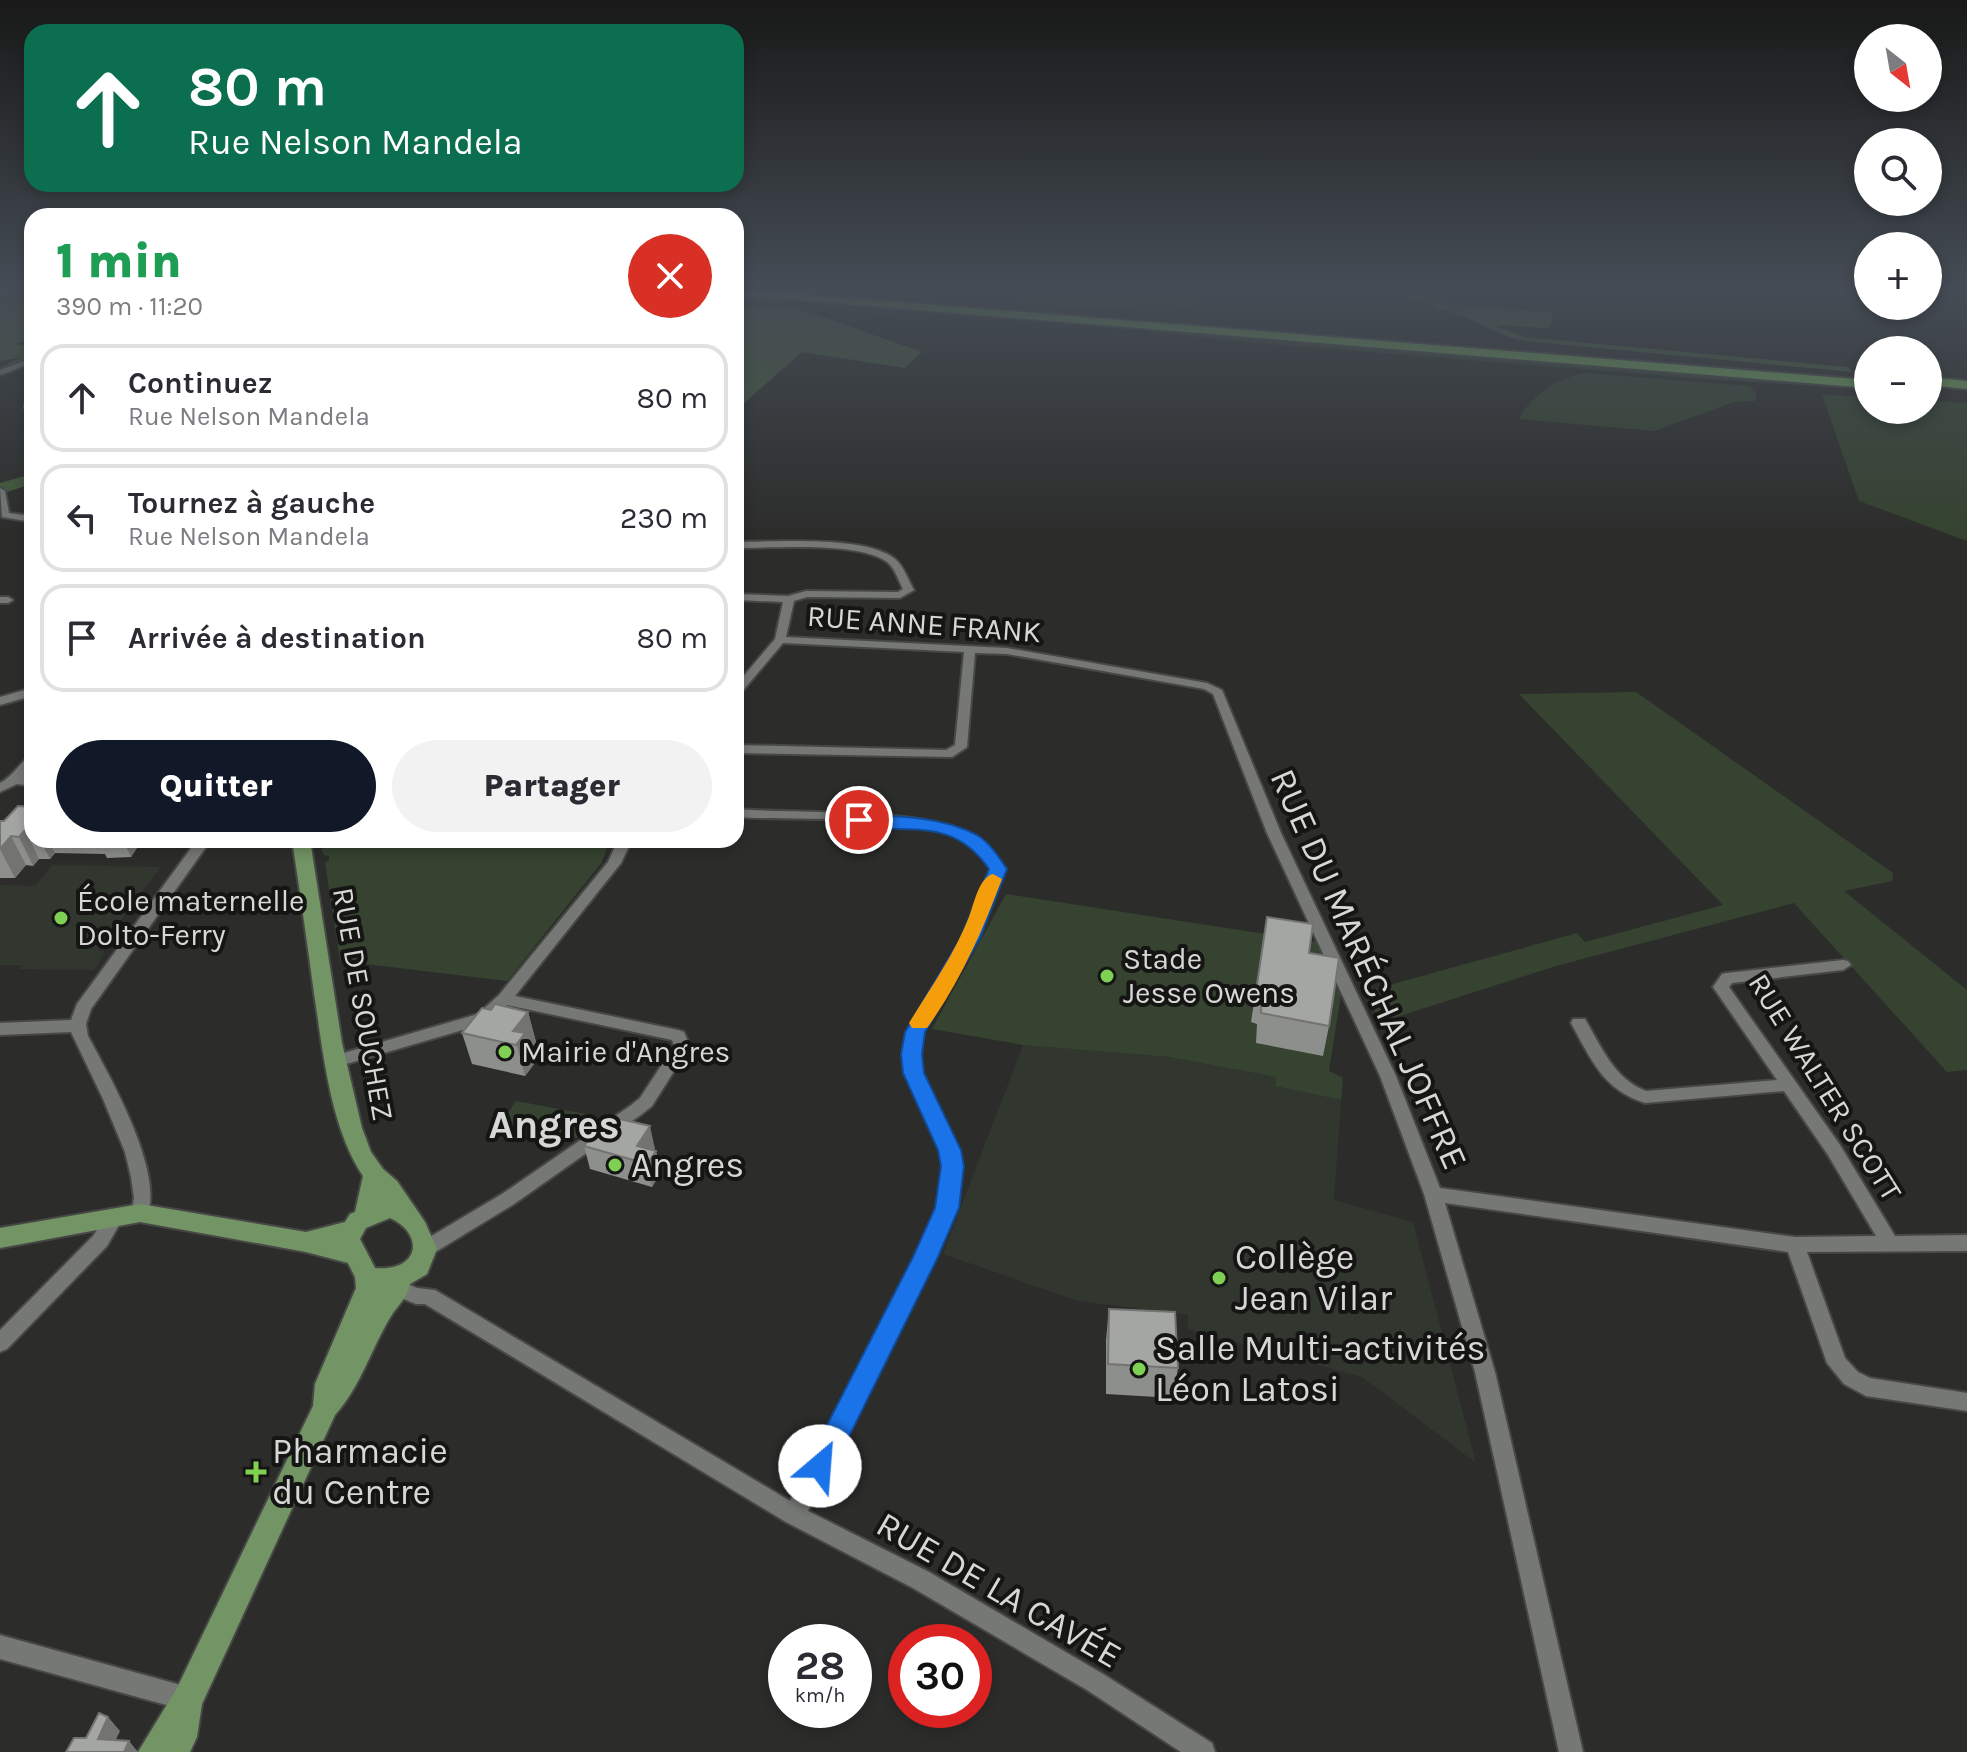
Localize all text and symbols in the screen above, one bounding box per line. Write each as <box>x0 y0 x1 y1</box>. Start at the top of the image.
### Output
north arrow <box>1854 24 1942 112</box>
map controls <box>1854 24 1942 424</box>
text: 80 m <box>188 54 327 119</box>
icon: ahead <box>56 56 160 160</box>
text: Rue Nelson Mandela <box>188 121 523 163</box>
button: search <box>1854 128 1942 216</box>
button: + <box>1854 232 1942 320</box>
text: 1 min <box>56 233 182 289</box>
button: close <box>628 234 712 318</box>
text: 390 m · 11:20 <box>56 291 203 322</box>
button: − <box>1854 336 1942 424</box>
text: Continuez <box>128 365 273 401</box>
icon: ahead <box>60 376 104 420</box>
text: 80 m <box>637 380 708 416</box>
text: Rue Nelson Mandela <box>128 401 370 432</box>
text: Tournez à gauche <box>128 485 375 521</box>
icon: left <box>60 496 104 540</box>
text: 230 m <box>620 500 708 536</box>
text: Rue Nelson Mandela <box>128 521 370 552</box>
street label: RUE ANNE FRANK <box>806 598 1042 650</box>
icon: arrive <box>60 616 104 660</box>
text: Arrivée à destination <box>128 620 426 656</box>
text: 80 m <box>637 620 708 656</box>
button: Quitter <box>56 740 376 832</box>
button: Partager <box>392 740 712 832</box>
street label: RUE DU MARÉCHAL JOFFRE <box>1262 762 1477 1176</box>
pin <box>825 786 893 854</box>
icon: arrive <box>837 798 881 842</box>
place label: École maternelle Dolto-Ferry <box>77 883 305 953</box>
street label: RUE DE SOUCHEZ <box>325 885 401 1123</box>
marker: École maternelle Dolto-Ferry <box>52 909 70 927</box>
place label: Stade Jesse Owens <box>1123 941 1295 1011</box>
marker: Stade Jesse Owens <box>1098 967 1116 985</box>
street label: RUE WALTER SCOTT <box>1741 967 1909 1207</box>
place label: Mairie d'Angres <box>521 1034 730 1070</box>
marker: Mairie d'Angres <box>496 1043 514 1061</box>
district label: Angres <box>488 1101 620 1148</box>
place label: Angres <box>631 1144 744 1186</box>
marker: Angres <box>606 1156 624 1174</box>
place label: Collège Jean Vilar <box>1235 1236 1393 1319</box>
marker: Collège Jean Vilar <box>1210 1269 1228 1287</box>
place label: Salle Multi-activités Léon Latosi <box>1155 1327 1485 1410</box>
marker: Salle Multi-activités Léon Latosi <box>1130 1360 1148 1378</box>
position arrow <box>778 1424 862 1508</box>
place label: Pharmacie du Centre <box>272 1430 448 1513</box>
marker: Pharmacie du Centre <box>247 1463 265 1481</box>
street label: RUE DE LA CAVÉE <box>869 1502 1129 1677</box>
speed limit sign: 30 <box>888 1624 992 1728</box>
text: 28 <box>795 1642 845 1689</box>
text: km/h <box>795 1684 845 1707</box>

